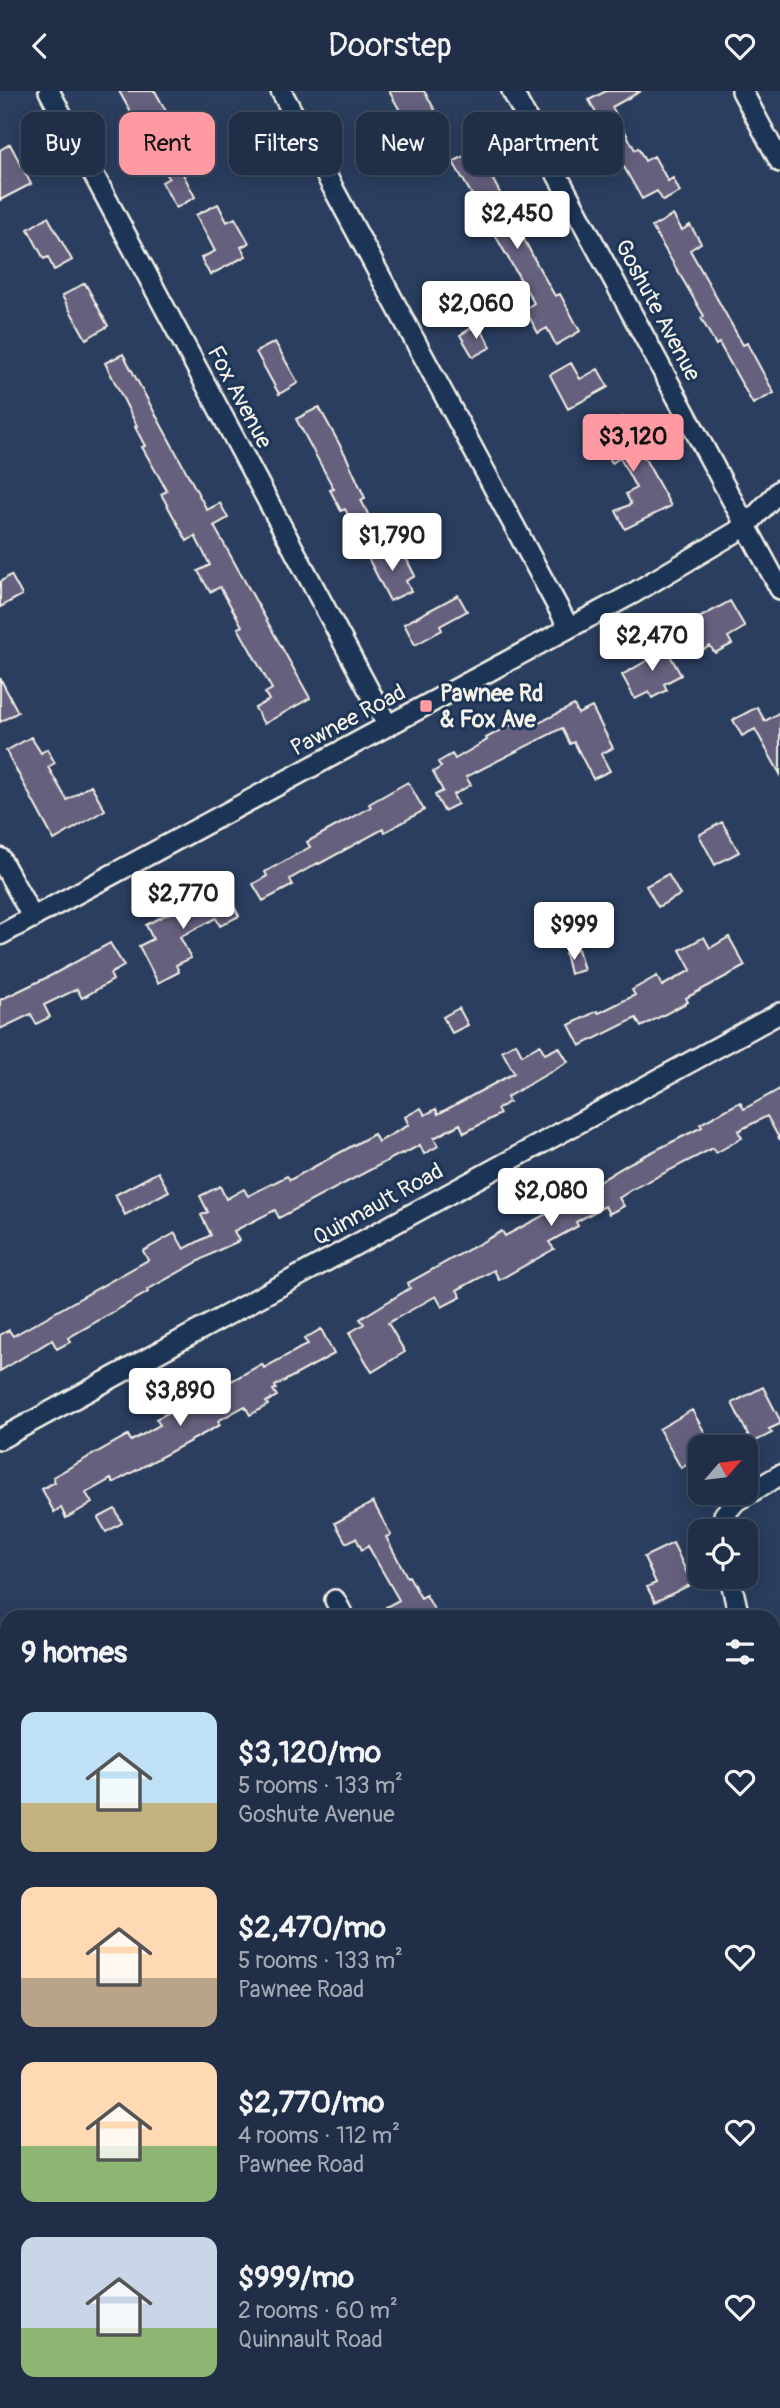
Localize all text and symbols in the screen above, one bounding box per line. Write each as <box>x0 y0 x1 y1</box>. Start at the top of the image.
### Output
text: Doorstep <box>328 26 452 66</box>
icon: back <box>21 27 59 65</box>
icon: heart <box>721 27 759 65</box>
chip: Buy <box>21 112 105 175</box>
chip: Rent <box>119 112 215 175</box>
chip: Filters <box>229 112 342 175</box>
chip: New <box>356 112 449 175</box>
chip: Apartment <box>463 112 623 175</box>
pin: $2,450 <box>460 191 574 251</box>
text: $2,450 <box>481 199 553 228</box>
street label: Goshute Avenue <box>608 234 708 386</box>
pin: $2,060 <box>419 281 533 341</box>
text: $2,060 <box>438 289 514 318</box>
street label: Fox Avenue <box>201 341 279 454</box>
pin: $3,120 <box>576 415 690 474</box>
text: $3,120 <box>599 422 667 451</box>
pin: $1,790 <box>335 513 449 573</box>
text: $1,790 <box>358 521 426 550</box>
pin: $2,470 <box>595 613 709 673</box>
text: $2,470 <box>616 621 688 650</box>
street label: Pawnee Road <box>285 678 411 762</box>
place label: Pawnee Rd & Fox Ave <box>440 679 543 734</box>
marker: Pawnee Rd & Fox Ave <box>418 698 434 714</box>
pin: $2,770 <box>126 871 240 931</box>
text: $2,770 <box>147 879 219 908</box>
pin: $999 <box>533 903 615 962</box>
text: $999 <box>550 910 598 939</box>
street label: Quinnault Road <box>308 1156 448 1252</box>
pin: $2,080 <box>494 1169 608 1228</box>
text: $2,080 <box>514 1176 588 1205</box>
pin: $3,890 <box>123 1369 237 1428</box>
text: $3,890 <box>145 1376 215 1405</box>
north arrow <box>688 1435 758 1505</box>
map controls <box>688 1435 758 1589</box>
button: locate <box>688 1519 758 1589</box>
icon: filters <box>721 1633 759 1671</box>
text: 9 homes <box>21 1634 127 1671</box>
text: $3,120/mo <box>238 1734 381 1771</box>
icon: home <box>77 1740 161 1824</box>
icon: heart <box>721 1763 759 1801</box>
text: 5 rooms · 133 m² <box>238 1771 403 1800</box>
text: Goshute Avenue <box>238 1800 395 1829</box>
text: $2,470/mo <box>238 1909 386 1946</box>
icon: home <box>77 1915 161 1999</box>
icon: heart <box>721 1938 759 1976</box>
text: 5 rooms · 133 m² <box>238 1946 403 1975</box>
text: Pawnee Road <box>238 1975 364 2004</box>
text: $2,770/mo <box>238 2084 384 2121</box>
icon: home <box>77 2090 161 2174</box>
icon: heart <box>721 2113 759 2151</box>
text: 4 rooms · 112 m² <box>238 2121 400 2150</box>
text: Pawnee Road <box>238 2150 364 2179</box>
text: $999/mo <box>238 2259 354 2296</box>
icon: home <box>77 2265 161 2349</box>
icon: heart <box>721 2288 759 2326</box>
text: 2 rooms · 60 m² <box>238 2296 398 2325</box>
text: Quinnault Road <box>238 2325 383 2354</box>

